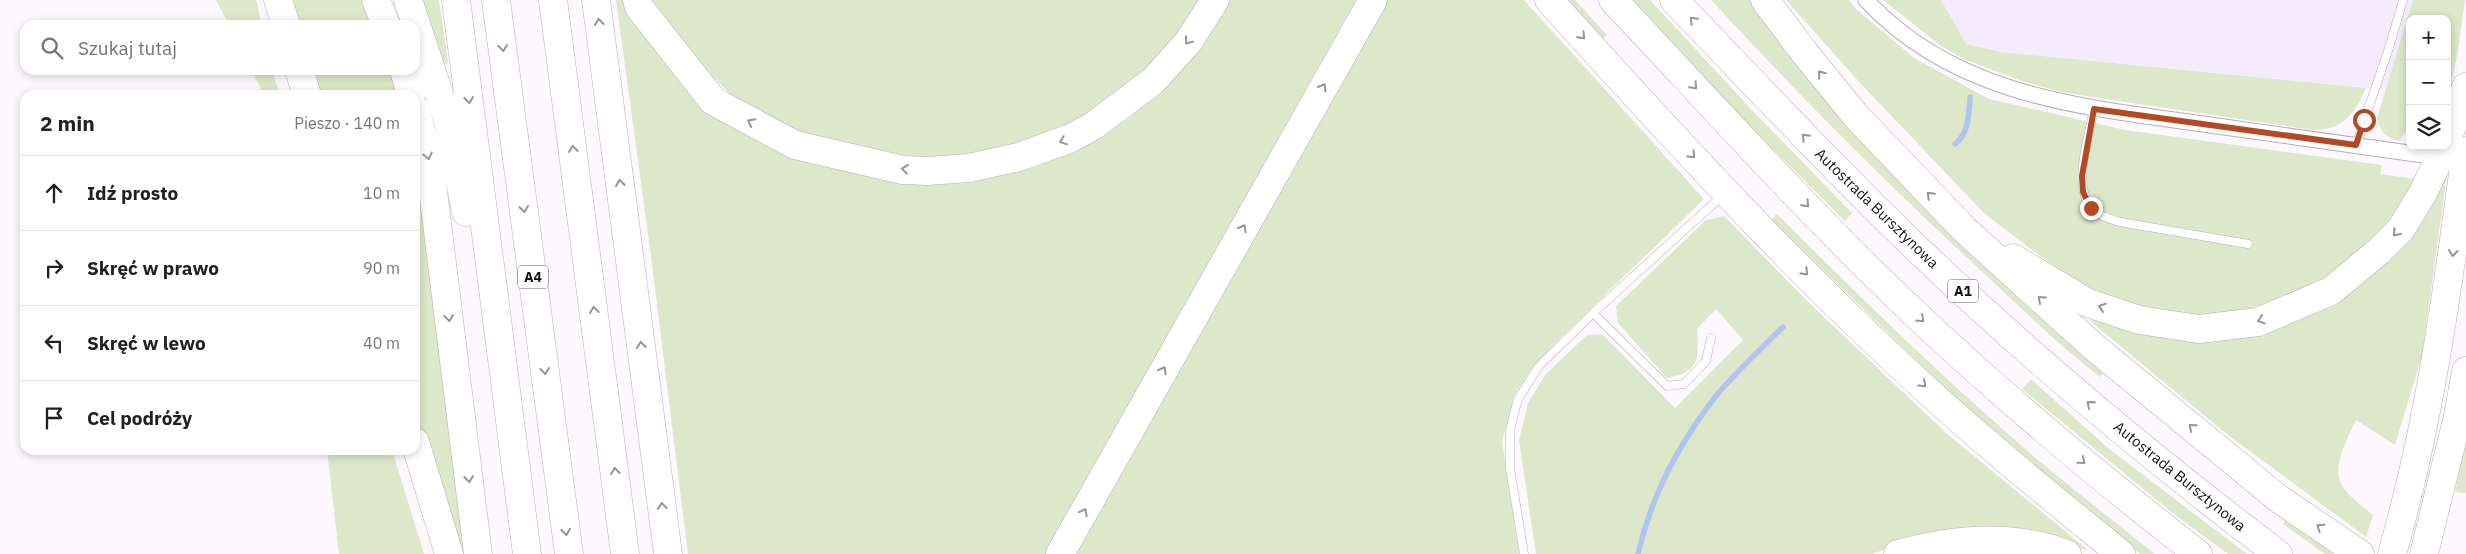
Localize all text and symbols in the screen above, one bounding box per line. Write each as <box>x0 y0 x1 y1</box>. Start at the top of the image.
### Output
map controls <box>2406 15 2451 150</box>
button: + <box>2406 15 2451 60</box>
one-way arrow <box>1690 17 1699 26</box>
one-way arrow <box>594 18 605 26</box>
search box <box>20 20 420 75</box>
one-way arrow <box>1576 30 1585 39</box>
icon: search <box>38 34 66 62</box>
one-way arrow <box>1186 35 1194 44</box>
text: Szukaj tutaj <box>78 36 177 60</box>
one-way arrow <box>497 45 508 53</box>
button: − <box>2406 60 2451 105</box>
one-way arrow <box>1819 71 1827 80</box>
one-way arrow <box>1688 81 1697 90</box>
one-way arrow <box>1317 83 1327 92</box>
one-way arrow <box>463 96 473 105</box>
button: layers <box>2406 105 2451 150</box>
text: 2 min <box>40 109 95 137</box>
route start <box>2353 109 2376 132</box>
text: Pieszo · 140 m <box>294 113 400 133</box>
one-way arrow <box>747 118 756 128</box>
one-way arrow <box>1802 134 1811 143</box>
one-way arrow <box>1059 135 1068 145</box>
one-way arrow <box>568 144 579 152</box>
street label: Autostrada Bursztynowa <box>1811 144 1943 272</box>
one-way arrow <box>1686 150 1695 159</box>
one-way arrow <box>422 152 433 161</box>
one-way arrow <box>901 164 909 175</box>
icon: ahead <box>40 179 68 207</box>
one-way arrow <box>615 179 626 187</box>
text: Idź prosto <box>87 181 178 205</box>
text: 10 m <box>363 183 400 203</box>
one-way arrow <box>1927 192 1936 201</box>
route end <box>2080 197 2103 220</box>
one-way arrow <box>1800 199 1809 208</box>
one-way arrow <box>518 206 529 214</box>
one-way arrow <box>1237 225 1247 234</box>
one-way arrow <box>2393 228 2402 237</box>
one-way arrow <box>2448 249 2459 257</box>
icon: right <box>40 254 68 282</box>
text: Skręć w prawo <box>87 256 219 280</box>
text: 90 m <box>363 258 400 278</box>
road number: A4 <box>518 266 548 288</box>
one-way arrow <box>1799 266 1808 275</box>
road number: A1 <box>1948 280 1978 302</box>
one-way arrow <box>2038 296 2047 305</box>
one-way arrow <box>2099 303 2107 313</box>
one-way arrow <box>589 305 600 313</box>
one-way arrow <box>1915 313 1924 322</box>
one-way arrow <box>443 314 454 322</box>
one-way arrow <box>2257 314 2266 324</box>
icon: left <box>40 329 68 357</box>
text: Skręć w lewo <box>87 331 206 355</box>
text: 40 m <box>363 333 400 353</box>
one-way arrow <box>636 340 647 348</box>
one-way arrow <box>1157 366 1167 375</box>
one-way arrow <box>539 367 550 375</box>
one-way arrow <box>1917 378 1926 387</box>
one-way arrow <box>2086 400 2095 409</box>
icon: arrive <box>40 404 68 432</box>
text: Cel podróży <box>87 406 192 430</box>
street label: Autostrada Bursztynowa <box>2110 417 2250 535</box>
one-way arrow <box>2188 424 2197 433</box>
one-way arrow <box>2076 456 2085 464</box>
one-way arrow <box>610 467 620 475</box>
one-way arrow <box>463 475 474 483</box>
one-way arrow <box>657 501 668 509</box>
one-way arrow <box>1077 508 1087 517</box>
one-way arrow <box>2316 524 2326 533</box>
one-way arrow <box>560 528 571 536</box>

